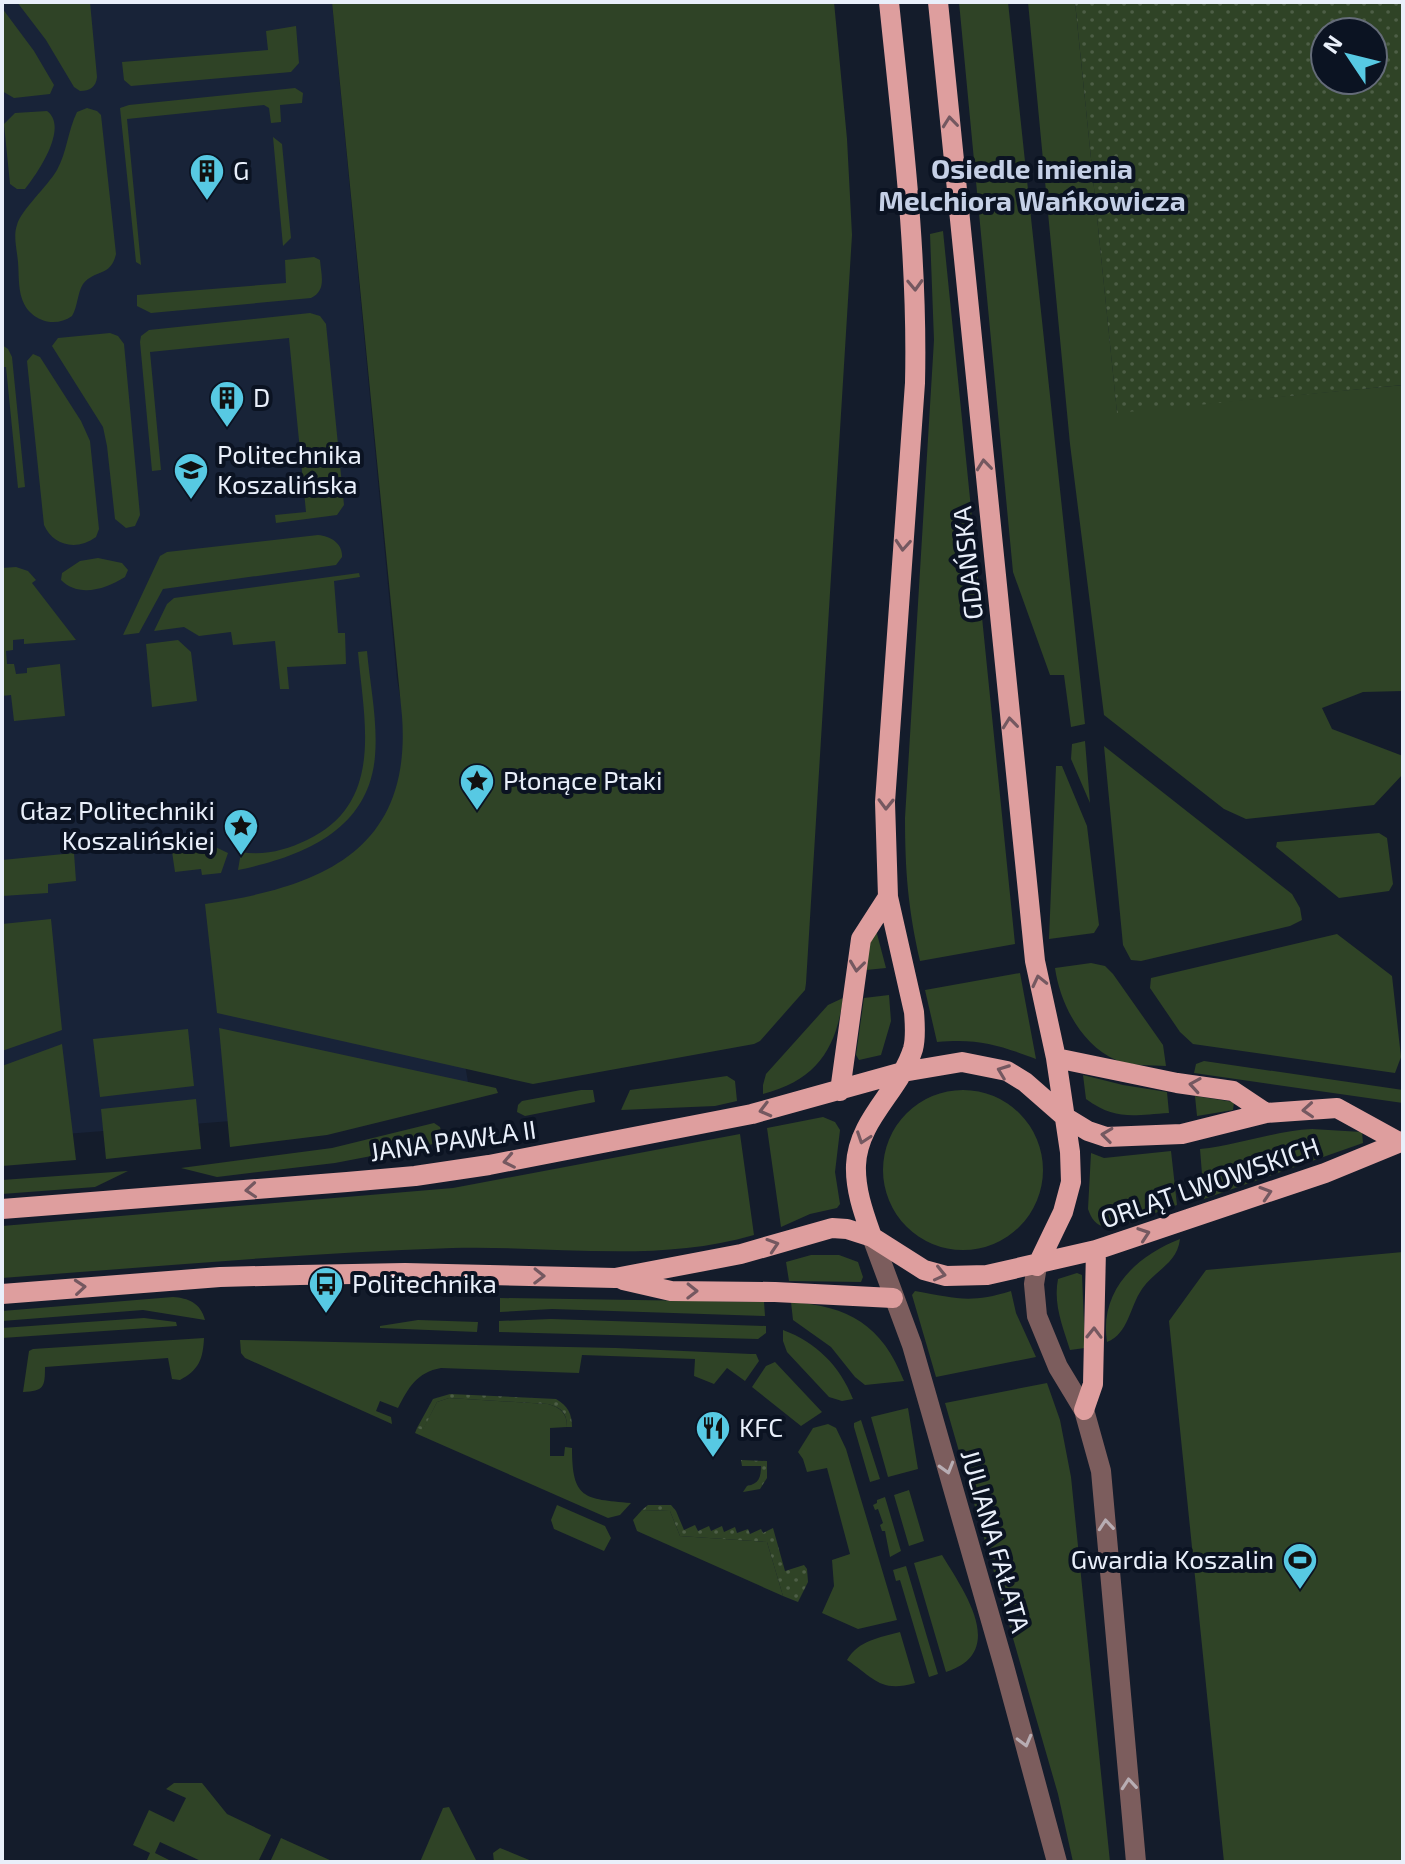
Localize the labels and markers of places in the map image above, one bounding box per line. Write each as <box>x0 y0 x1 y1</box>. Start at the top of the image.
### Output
building icon: G <box>188 152 226 202</box>
place label: G <box>233 154 249 185</box>
building icon: D <box>208 379 246 429</box>
place label: D <box>253 381 270 412</box>
place label: Politechnika Koszalińska <box>217 438 362 499</box>
school or university icon: Politechnika Koszalińska <box>172 451 210 501</box>
place icon: Płonące Ptaki <box>458 762 496 812</box>
place label: Płonące Ptaki <box>503 764 662 795</box>
place label: Głaz Politechniki Koszalińskiej <box>20 794 215 855</box>
place icon: Głaz Politechniki Koszalińskiej <box>222 807 260 857</box>
bus stop icon: Politechnika <box>307 1265 345 1315</box>
place label: Politechnika <box>352 1267 497 1298</box>
restaurant icon: KFC <box>694 1409 732 1459</box>
place label: KFC <box>739 1411 783 1442</box>
sports icon: Gwardia Koszalin <box>1281 1541 1319 1591</box>
place label: Gwardia Koszalin <box>1071 1543 1274 1574</box>

